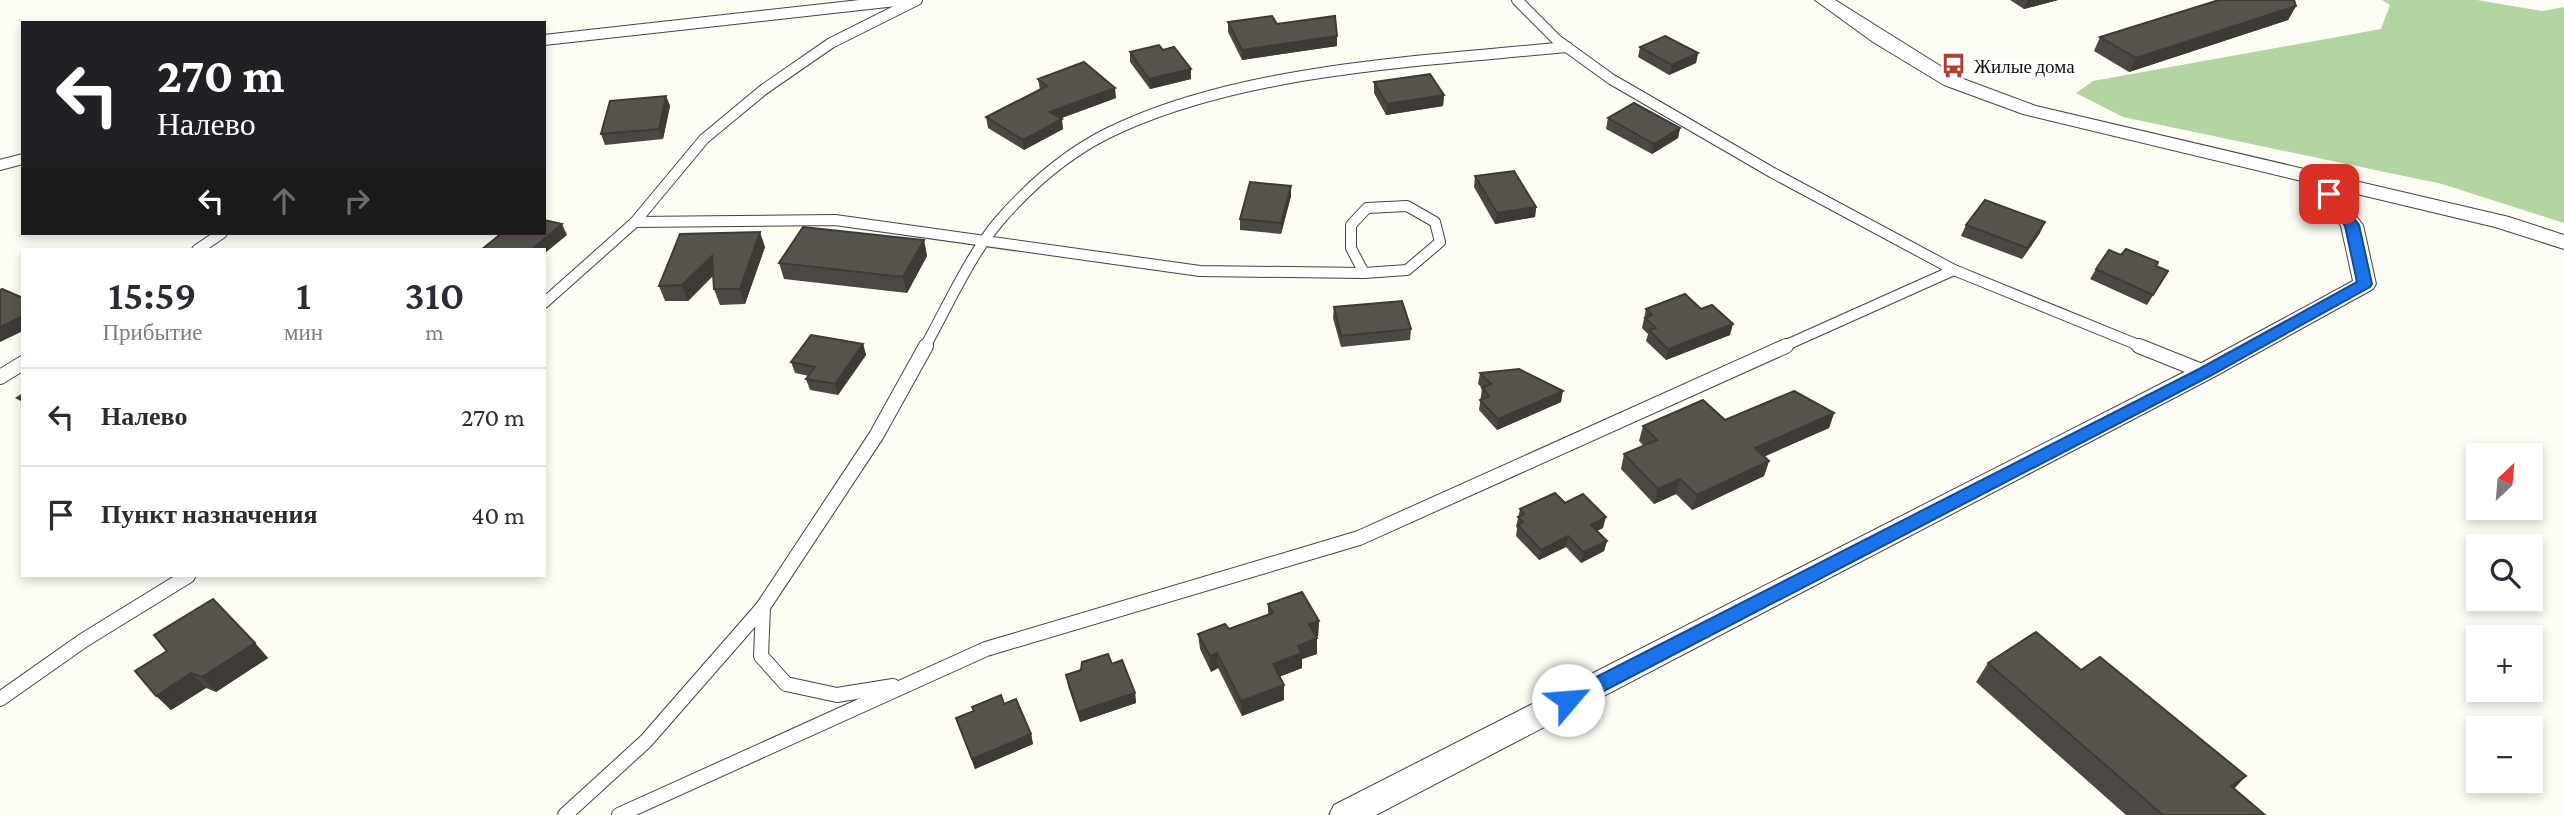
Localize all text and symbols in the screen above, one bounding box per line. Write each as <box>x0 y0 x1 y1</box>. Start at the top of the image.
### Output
text: 270 m <box>157 48 285 103</box>
icon: left <box>42 49 133 140</box>
bus stop icon: Жилые дома <box>1940 52 1968 80</box>
place label: Жилые дома <box>1974 56 2075 77</box>
text: Налево <box>157 106 256 142</box>
pin <box>2299 164 2359 224</box>
icon: arrive <box>2310 175 2348 213</box>
icon: left <box>192 182 230 220</box>
icon: ahead <box>265 182 303 220</box>
icon: right <box>338 182 376 220</box>
text: 15:59 <box>108 271 197 318</box>
text: 1 <box>296 271 311 318</box>
text: 310 <box>405 271 465 318</box>
text: Прибытие <box>102 319 203 345</box>
text: мин <box>284 319 323 345</box>
text: m <box>425 319 444 345</box>
icon: left <box>42 398 80 436</box>
text: Налево <box>101 402 187 431</box>
text: 270 m <box>461 403 525 432</box>
north arrow <box>2466 443 2543 520</box>
map controls <box>2466 443 2543 793</box>
icon: arrive <box>42 496 80 534</box>
text: Пункт назначения <box>101 500 318 529</box>
text: 40 m <box>471 501 525 530</box>
button: search <box>2466 534 2543 611</box>
button: + <box>2466 625 2543 702</box>
position arrow <box>1531 663 1605 737</box>
button: − <box>2466 716 2543 793</box>

